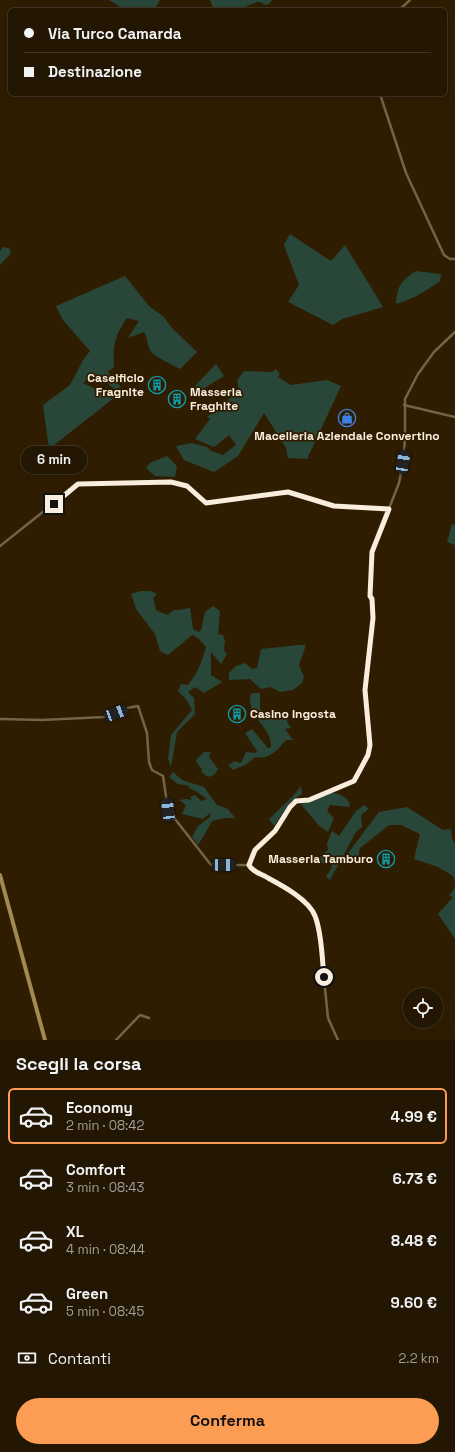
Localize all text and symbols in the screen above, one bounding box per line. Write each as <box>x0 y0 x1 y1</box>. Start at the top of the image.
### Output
text: Via Turco Camarda <box>48 24 181 43</box>
text: Destinazione <box>48 62 142 81</box>
place label: Caseificio Fragnite <box>87 370 144 400</box>
building icon: Caseificio Fragnite <box>147 375 167 395</box>
place label: Masseria Fraghite <box>190 384 242 414</box>
building icon: Masseria Fraghite <box>167 389 187 409</box>
shop icon: Macelleria Aziendale Convertino <box>337 408 357 428</box>
place label: Macelleria Aziendale Convertino <box>254 428 440 444</box>
callout: 6 min <box>21 446 87 474</box>
car <box>395 449 411 475</box>
text: 6 min <box>37 451 71 468</box>
route end <box>45 495 63 513</box>
car <box>103 703 129 723</box>
building icon: Casino Ingosta <box>227 704 247 724</box>
place label: Casino Ingosta <box>250 706 336 722</box>
car <box>161 797 175 823</box>
building icon: Masseria Tamburo <box>376 849 396 869</box>
place label: Masseria Tamburo <box>268 851 373 867</box>
car <box>212 859 236 871</box>
route start <box>315 968 333 986</box>
map controls <box>403 988 443 1028</box>
button: locate <box>403 988 443 1028</box>
text: Scegli la corsa <box>16 1052 141 1075</box>
icon: car <box>18 1098 54 1134</box>
text: Economy <box>66 1098 133 1117</box>
text: 4.99 € <box>390 1107 437 1126</box>
text: 2 min · 08:42 <box>66 1117 144 1134</box>
icon: car <box>18 1160 54 1196</box>
text: Comfort <box>66 1160 126 1179</box>
text: 6.73 € <box>392 1169 437 1188</box>
text: 3 min · 08:43 <box>66 1179 144 1196</box>
icon: car <box>18 1222 54 1258</box>
text: XL <box>66 1222 84 1241</box>
text: 8.48 € <box>391 1231 437 1250</box>
text: 4 min · 08:44 <box>66 1241 145 1258</box>
icon: car <box>18 1284 54 1320</box>
text: Green <box>66 1284 108 1303</box>
text: 9.60 € <box>391 1293 437 1312</box>
text: 5 min · 08:45 <box>66 1303 144 1320</box>
icon: cash <box>16 1347 38 1369</box>
text: Contanti <box>48 1349 111 1368</box>
text: 2.2 km <box>399 1350 439 1367</box>
button: Conferma <box>16 1398 439 1444</box>

